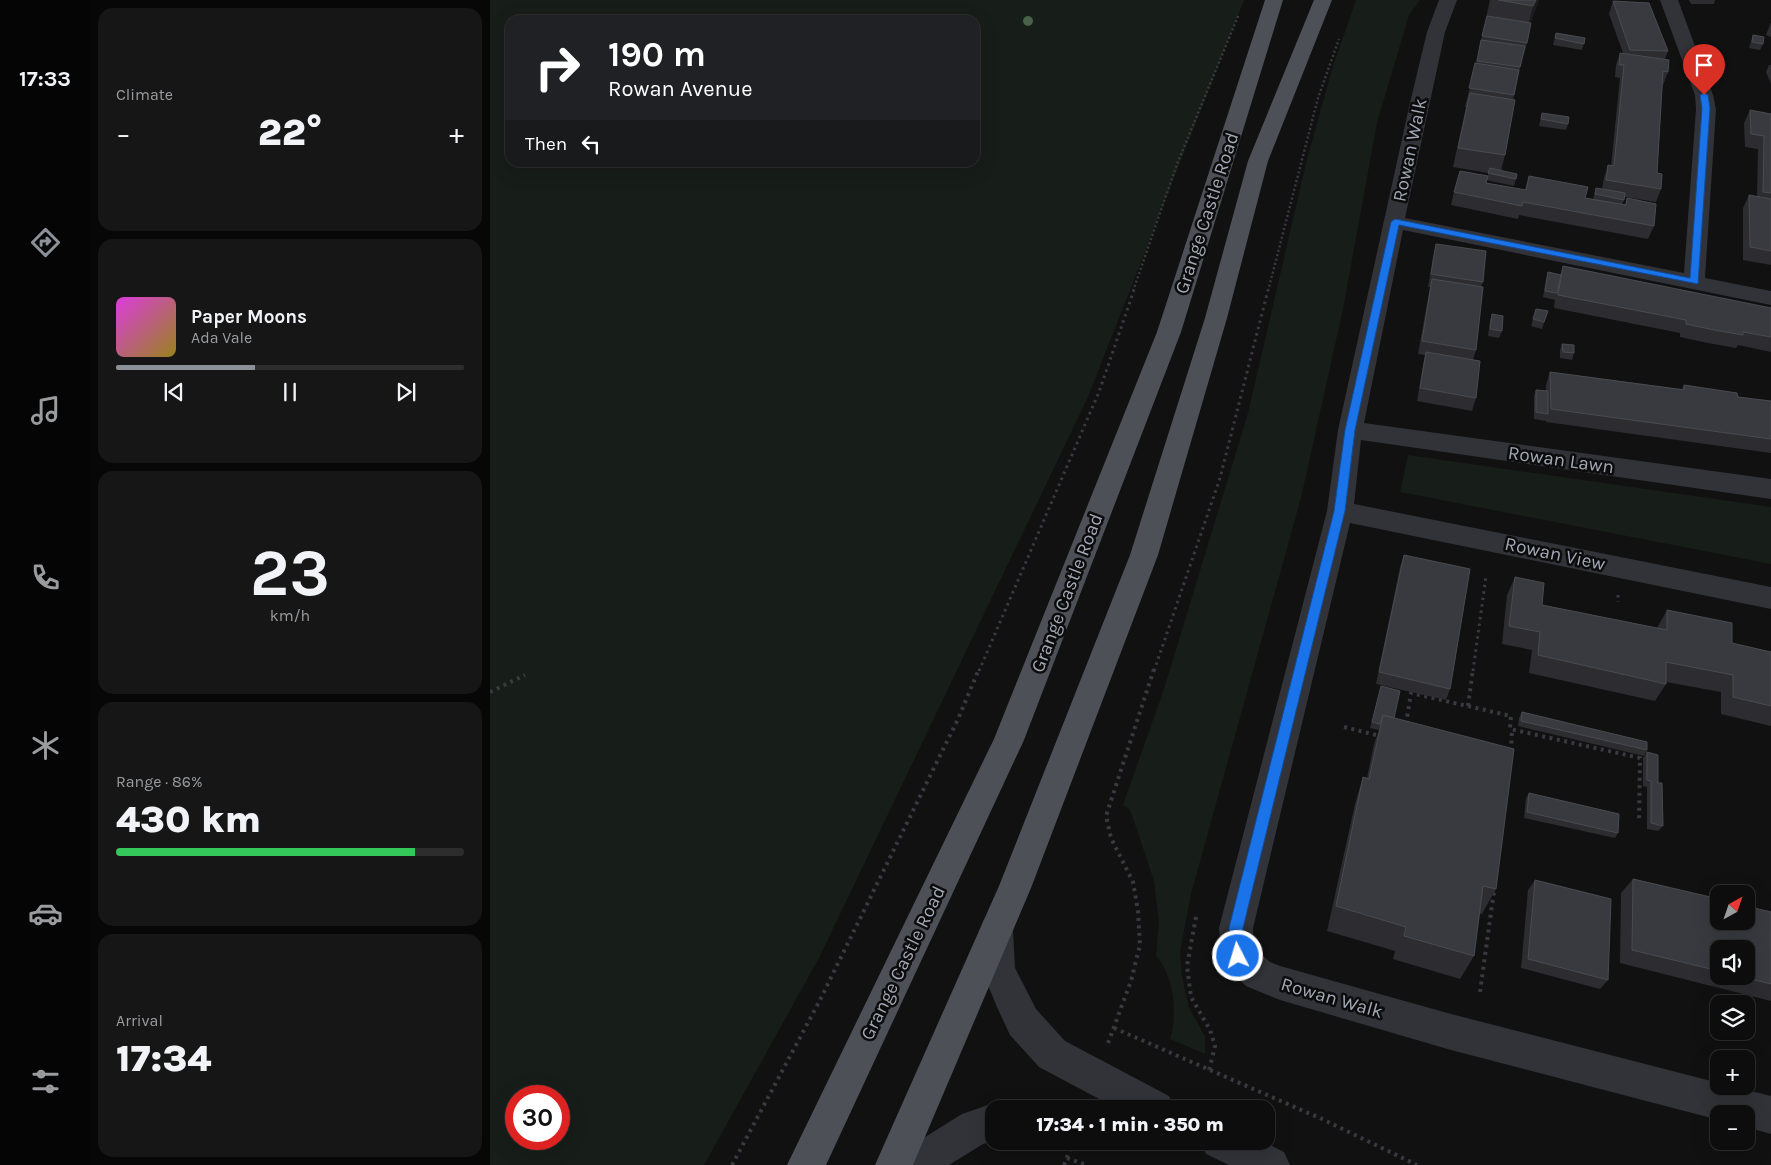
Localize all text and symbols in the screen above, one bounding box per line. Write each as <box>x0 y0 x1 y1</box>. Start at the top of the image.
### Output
text: 190 m <box>608 34 706 75</box>
icon: right <box>525 35 590 100</box>
pin <box>1683 44 1725 95</box>
icon: arrive <box>1690 51 1718 79</box>
text: 17:33 <box>19 66 71 92</box>
text: Rowan Avenue <box>608 76 752 102</box>
text: Climate <box>116 85 173 104</box>
street label: Rowan Walk <box>1388 96 1432 204</box>
text: 22° <box>258 110 322 155</box>
text: − <box>116 117 131 150</box>
text: + <box>449 117 464 150</box>
street label: Grange Castle Road <box>1170 129 1244 297</box>
icon: left <box>577 130 605 158</box>
text: Then <box>525 133 567 155</box>
icon: directions <box>28 225 63 260</box>
text: Paper Moons <box>191 306 307 328</box>
text: Ada Vale <box>191 328 252 347</box>
icon: previous <box>160 378 188 406</box>
icon: pause <box>276 378 304 406</box>
icon: next <box>392 378 420 406</box>
icon: music <box>28 393 63 428</box>
street label: Rowan Lawn <box>1507 442 1615 478</box>
street label: Grange Castle Road <box>1027 510 1107 676</box>
street label: Rowan View <box>1503 533 1607 575</box>
text: 23 <box>250 535 330 611</box>
icon: phone <box>28 560 63 595</box>
text: km/h <box>270 606 310 625</box>
icon: climate <box>28 728 63 763</box>
text: Range · 86% <box>116 772 203 791</box>
text: 430 km <box>116 797 261 842</box>
street label: Grange Castle Road <box>856 882 950 1044</box>
north arrow <box>1710 885 1755 930</box>
map controls <box>1710 885 1755 1150</box>
icon: car <box>28 896 63 931</box>
position arrow <box>1211 929 1263 981</box>
button: sound <box>1710 940 1755 985</box>
street label: Rowan Walk <box>1278 973 1386 1023</box>
button: layers <box>1710 995 1755 1040</box>
text: Arrival <box>116 1011 163 1030</box>
text: 17:34 <box>116 1036 211 1081</box>
button: + <box>1710 1050 1755 1095</box>
icon: filters <box>28 1064 63 1099</box>
speed limit sign: 30 <box>505 1085 570 1150</box>
button: − <box>1710 1105 1755 1150</box>
text: 17:34 · 1 min · 350 m <box>1036 1114 1224 1136</box>

